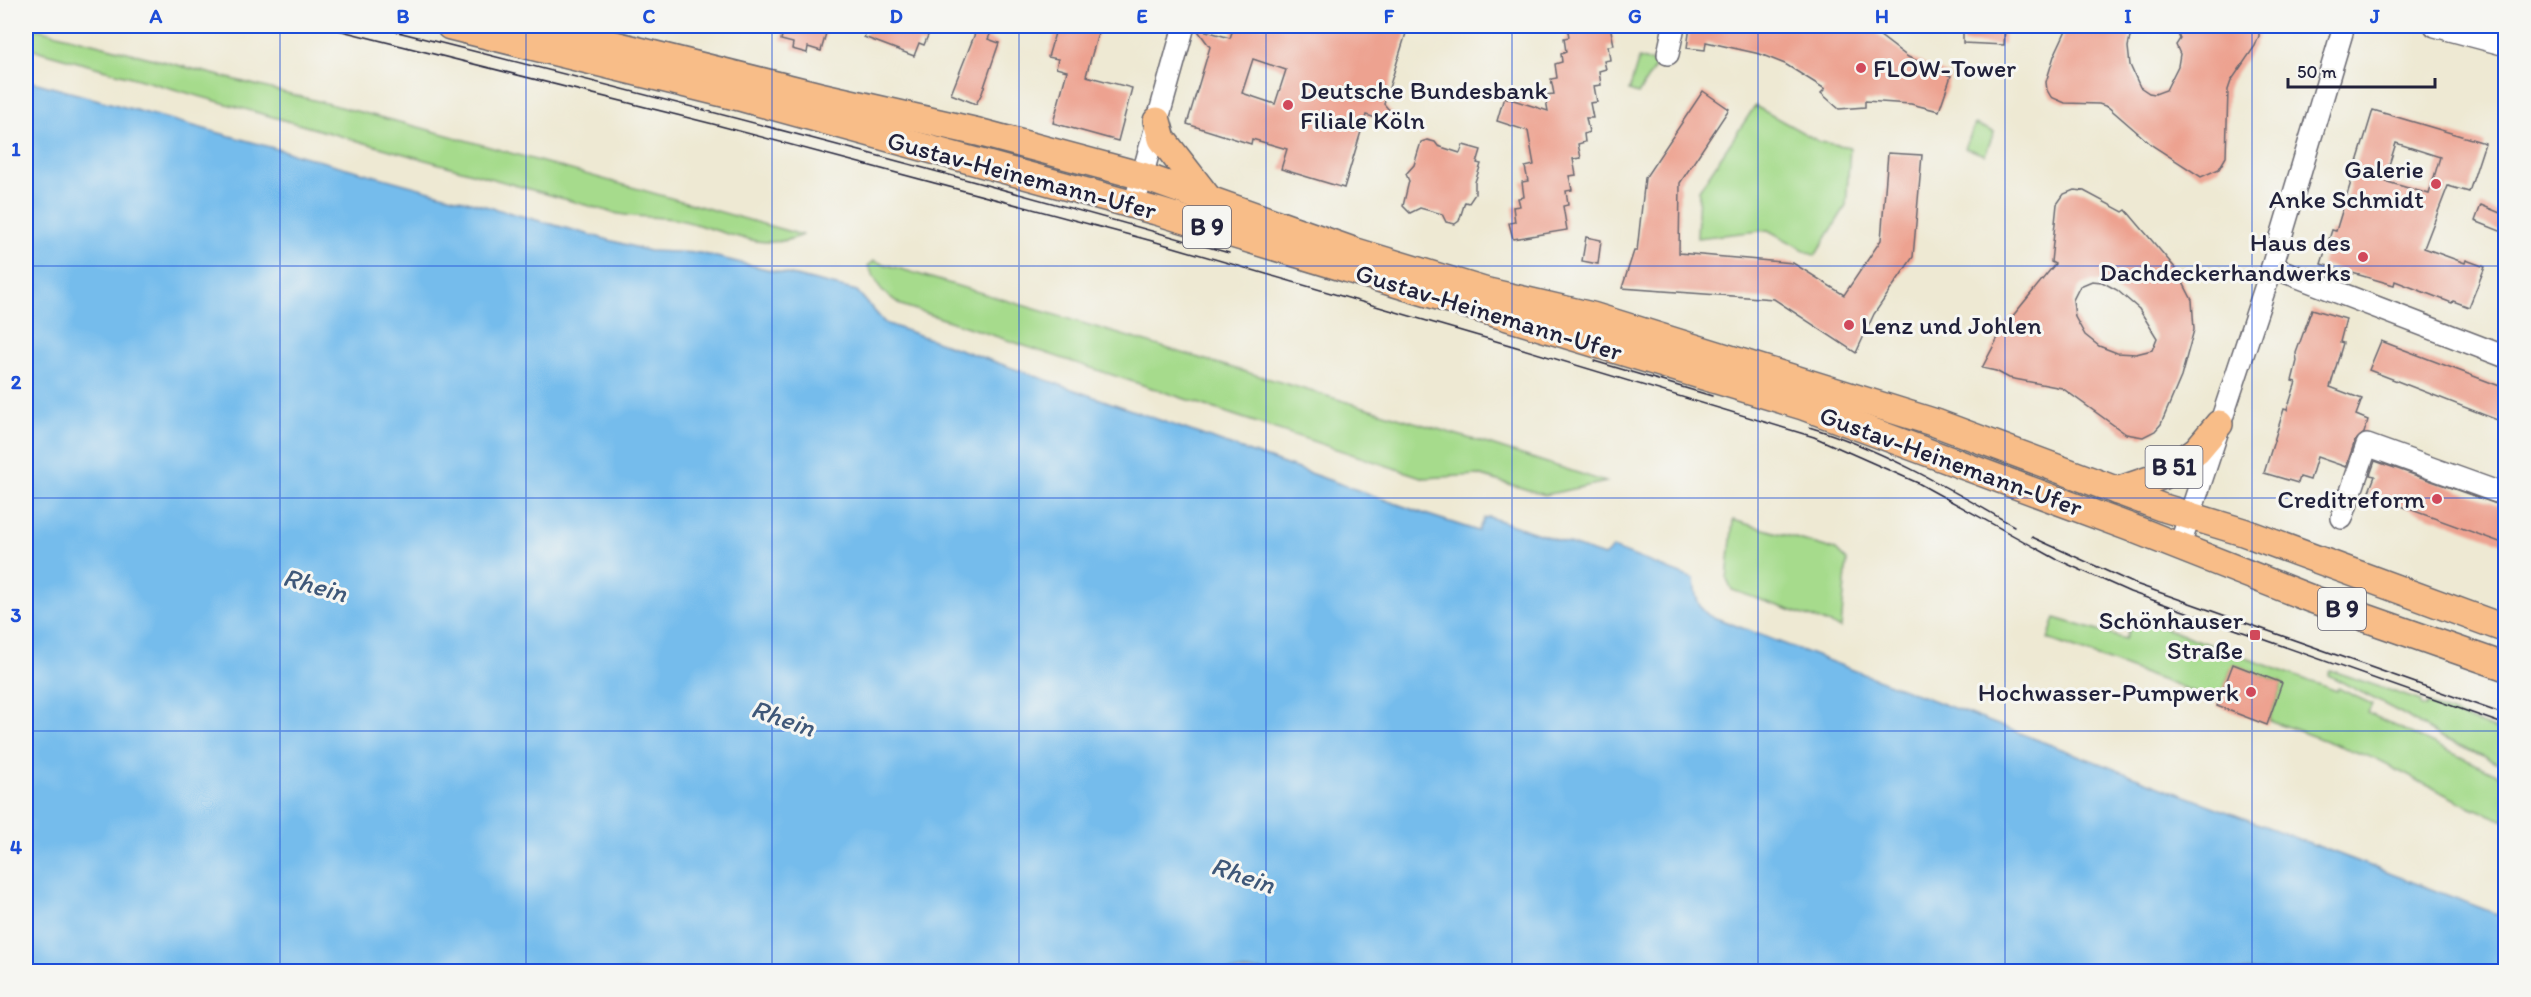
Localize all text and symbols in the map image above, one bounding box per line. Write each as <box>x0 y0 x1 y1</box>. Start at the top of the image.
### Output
text: A <box>149 4 163 28</box>
text: B <box>397 4 410 28</box>
text: C <box>643 4 656 28</box>
text: D <box>889 4 903 28</box>
text: E <box>1136 4 1148 28</box>
text: F <box>1384 4 1395 28</box>
text: G <box>1628 4 1642 28</box>
text: H <box>1875 4 1889 28</box>
text: I <box>2124 4 2132 28</box>
text: J <box>2369 4 2380 28</box>
scale bar <box>2288 51 2435 89</box>
place label: FLOW-Tower <box>1873 52 2016 84</box>
marker: FLOW-Tower <box>1854 61 1868 75</box>
text: 50 m <box>2297 61 2337 83</box>
place label: Deutsche Bundesbank Filiale Köln <box>1300 74 1549 136</box>
marker: Deutsche Bundesbank Filiale Köln <box>1281 98 1295 112</box>
street label: Gustav-Heinemann-Ufer <box>884 124 1161 226</box>
text: 1 <box>11 137 21 161</box>
place label: Galerie Anke Schmidt <box>2269 153 2424 215</box>
marker: Galerie Anke Schmidt <box>2429 177 2443 191</box>
road number: B 9 <box>1183 206 1231 248</box>
place label: Haus des Dachdeckerhandwerks <box>2100 226 2351 288</box>
marker: Haus des Dachdeckerhandwerks <box>2356 250 2370 264</box>
street label: Gustav-Heinemann-Ufer <box>1352 256 1627 368</box>
place label: Lenz und Johlen <box>1861 309 2042 341</box>
marker: Lenz und Johlen <box>1842 318 1856 332</box>
text: 2 <box>11 370 22 394</box>
street label: Gustav-Heinemann-Ufer <box>1815 399 2087 524</box>
road number: B 51 <box>2146 446 2202 488</box>
place label: Creditreform <box>2277 483 2425 515</box>
marker: Creditreform <box>2430 492 2444 506</box>
water label: Rhein <box>279 560 352 610</box>
road number: B 9 <box>2318 588 2366 630</box>
text: 3 <box>11 603 22 627</box>
place label: Schönhauser Straße <box>2099 604 2244 666</box>
marker: Schönhauser Straße <box>2248 628 2262 642</box>
place label: Hochwasser-Pumpwerk <box>1978 676 2239 708</box>
marker: Hochwasser-Pumpwerk <box>2244 685 2258 699</box>
water label: Rhein <box>747 691 820 744</box>
text: 4 <box>10 835 22 859</box>
water label: Rhein <box>1207 848 1280 901</box>

